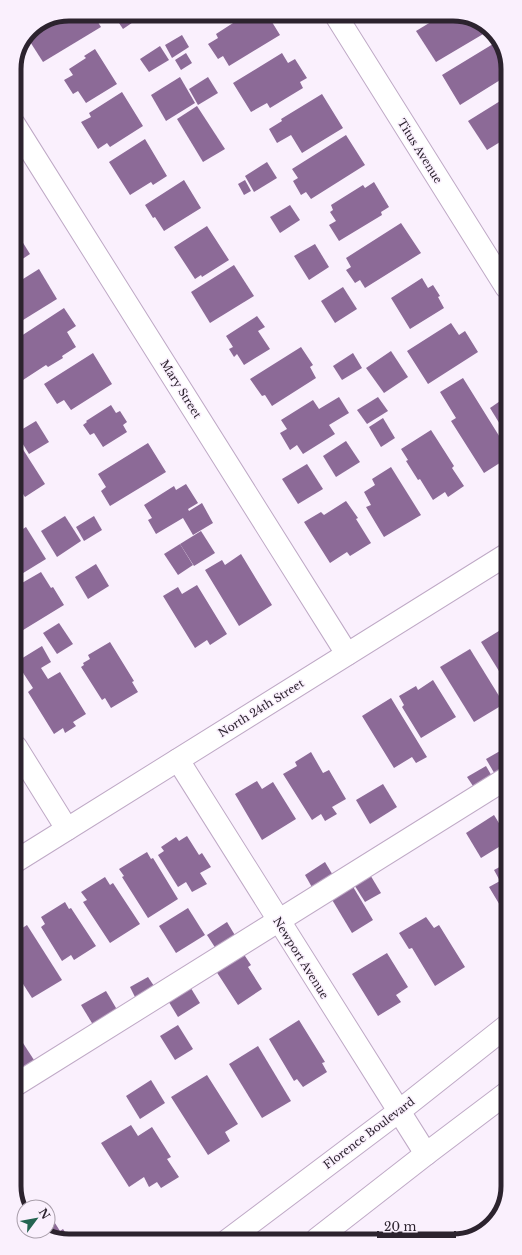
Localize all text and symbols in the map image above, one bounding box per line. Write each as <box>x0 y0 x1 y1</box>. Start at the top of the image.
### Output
street label: Titus Avenue <box>395 116 445 186</box>
street label: Mary Street <box>158 357 205 422</box>
street label: North 24th Street <box>216 676 307 740</box>
street label: Newport Avenue <box>270 915 332 1001</box>
street label: Florence Boulevard <box>321 1094 418 1172</box>
north arrow <box>16 1199 56 1239</box>
text: N <box>36 1206 54 1222</box>
scale bar <box>378 1213 455 1239</box>
text: 20 m <box>384 1219 416 1234</box>

